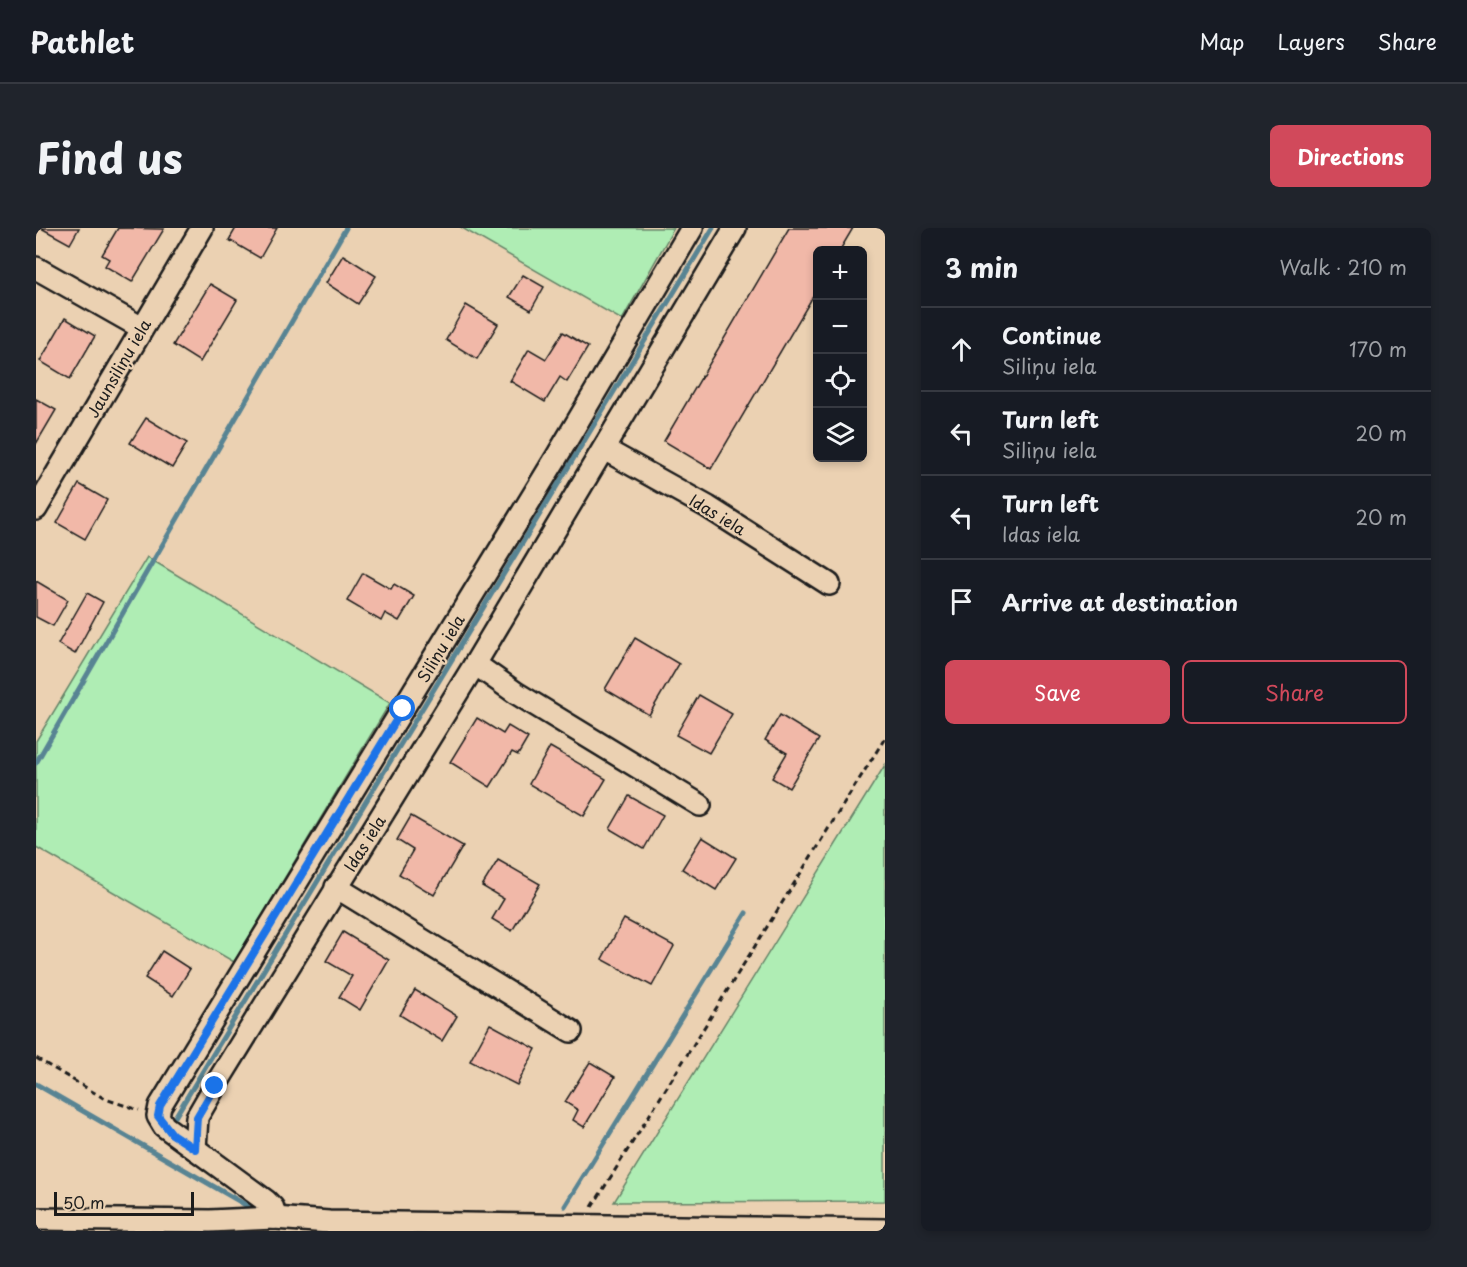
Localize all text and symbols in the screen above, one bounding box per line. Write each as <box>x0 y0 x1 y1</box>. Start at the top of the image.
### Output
text: Pathlet <box>30 20 134 63</box>
text: Map <box>1200 25 1244 57</box>
text: Layers <box>1277 25 1345 57</box>
text: Share <box>1378 25 1437 57</box>
text: Find us <box>36 125 183 188</box>
button: Directions <box>1270 125 1431 187</box>
map controls <box>813 246 867 462</box>
button: + <box>813 246 867 300</box>
text: 3 min <box>945 248 1018 287</box>
text: Walk · 210 m <box>1280 252 1407 282</box>
button: − <box>813 300 867 354</box>
street label: Jaunsiliņu iela <box>80 314 156 422</box>
text: Continue <box>1002 318 1101 351</box>
icon: ahead <box>945 333 978 366</box>
text: 170 m <box>1349 334 1407 364</box>
text: Siliņu iela <box>1002 351 1096 381</box>
button: locate <box>813 354 867 408</box>
text: Turn left <box>1002 402 1099 435</box>
button: layers <box>813 408 867 462</box>
icon: left <box>945 417 978 450</box>
text: 20 m <box>1355 418 1407 448</box>
text: Siliņu iela <box>1002 435 1096 465</box>
text: Turn left <box>1002 486 1099 519</box>
street label: Idas iela <box>685 488 751 540</box>
icon: left <box>945 501 978 534</box>
text: 20 m <box>1355 502 1407 532</box>
text: Idas iela <box>1002 519 1080 549</box>
icon: arrive <box>945 585 978 618</box>
text: Arrive at destination <box>1002 585 1238 618</box>
street label: Siliņu iela <box>410 609 470 687</box>
button: Save <box>945 660 1170 724</box>
button: Share <box>1182 660 1407 724</box>
route start <box>389 695 415 721</box>
street label: Idas iela <box>337 810 391 876</box>
route end <box>201 1072 227 1098</box>
scale bar <box>54 1189 194 1216</box>
text: 50 m <box>63 1190 104 1214</box>

